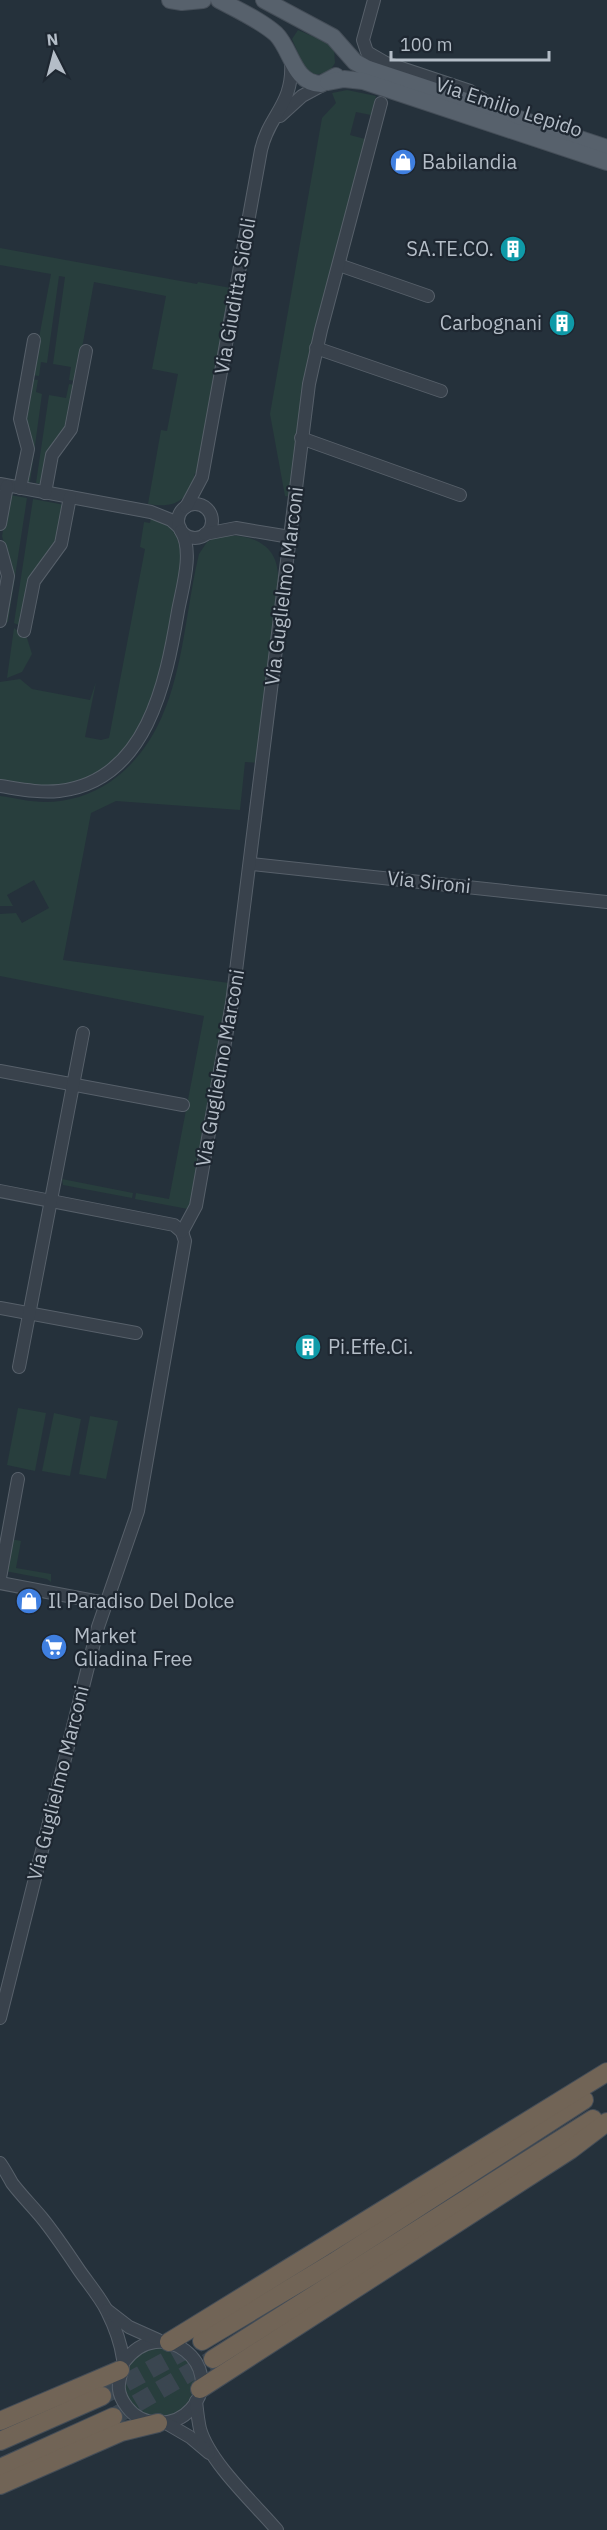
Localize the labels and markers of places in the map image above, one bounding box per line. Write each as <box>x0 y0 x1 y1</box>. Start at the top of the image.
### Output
shop icon: Babilandia <box>388 147 418 177</box>
place label: Babilandia <box>422 148 517 175</box>
building icon: SA.TE.CO. <box>498 234 528 264</box>
place label: SA.TE.CO. <box>406 235 494 262</box>
building icon: Carbognani <box>547 308 577 338</box>
place label: Carbognani <box>440 309 542 336</box>
building icon: Pi.Effe.Ci. <box>293 1332 323 1362</box>
place label: Pi.Effe.Ci. <box>328 1333 413 1360</box>
shop icon: Il Paradiso Del Dolce <box>14 1586 44 1616</box>
place label: Il Paradiso Del Dolce <box>48 1587 235 1614</box>
place label: Market Gliadina Free <box>74 1622 192 1672</box>
supermarket icon: Market Gliadina Free <box>39 1632 69 1662</box>

